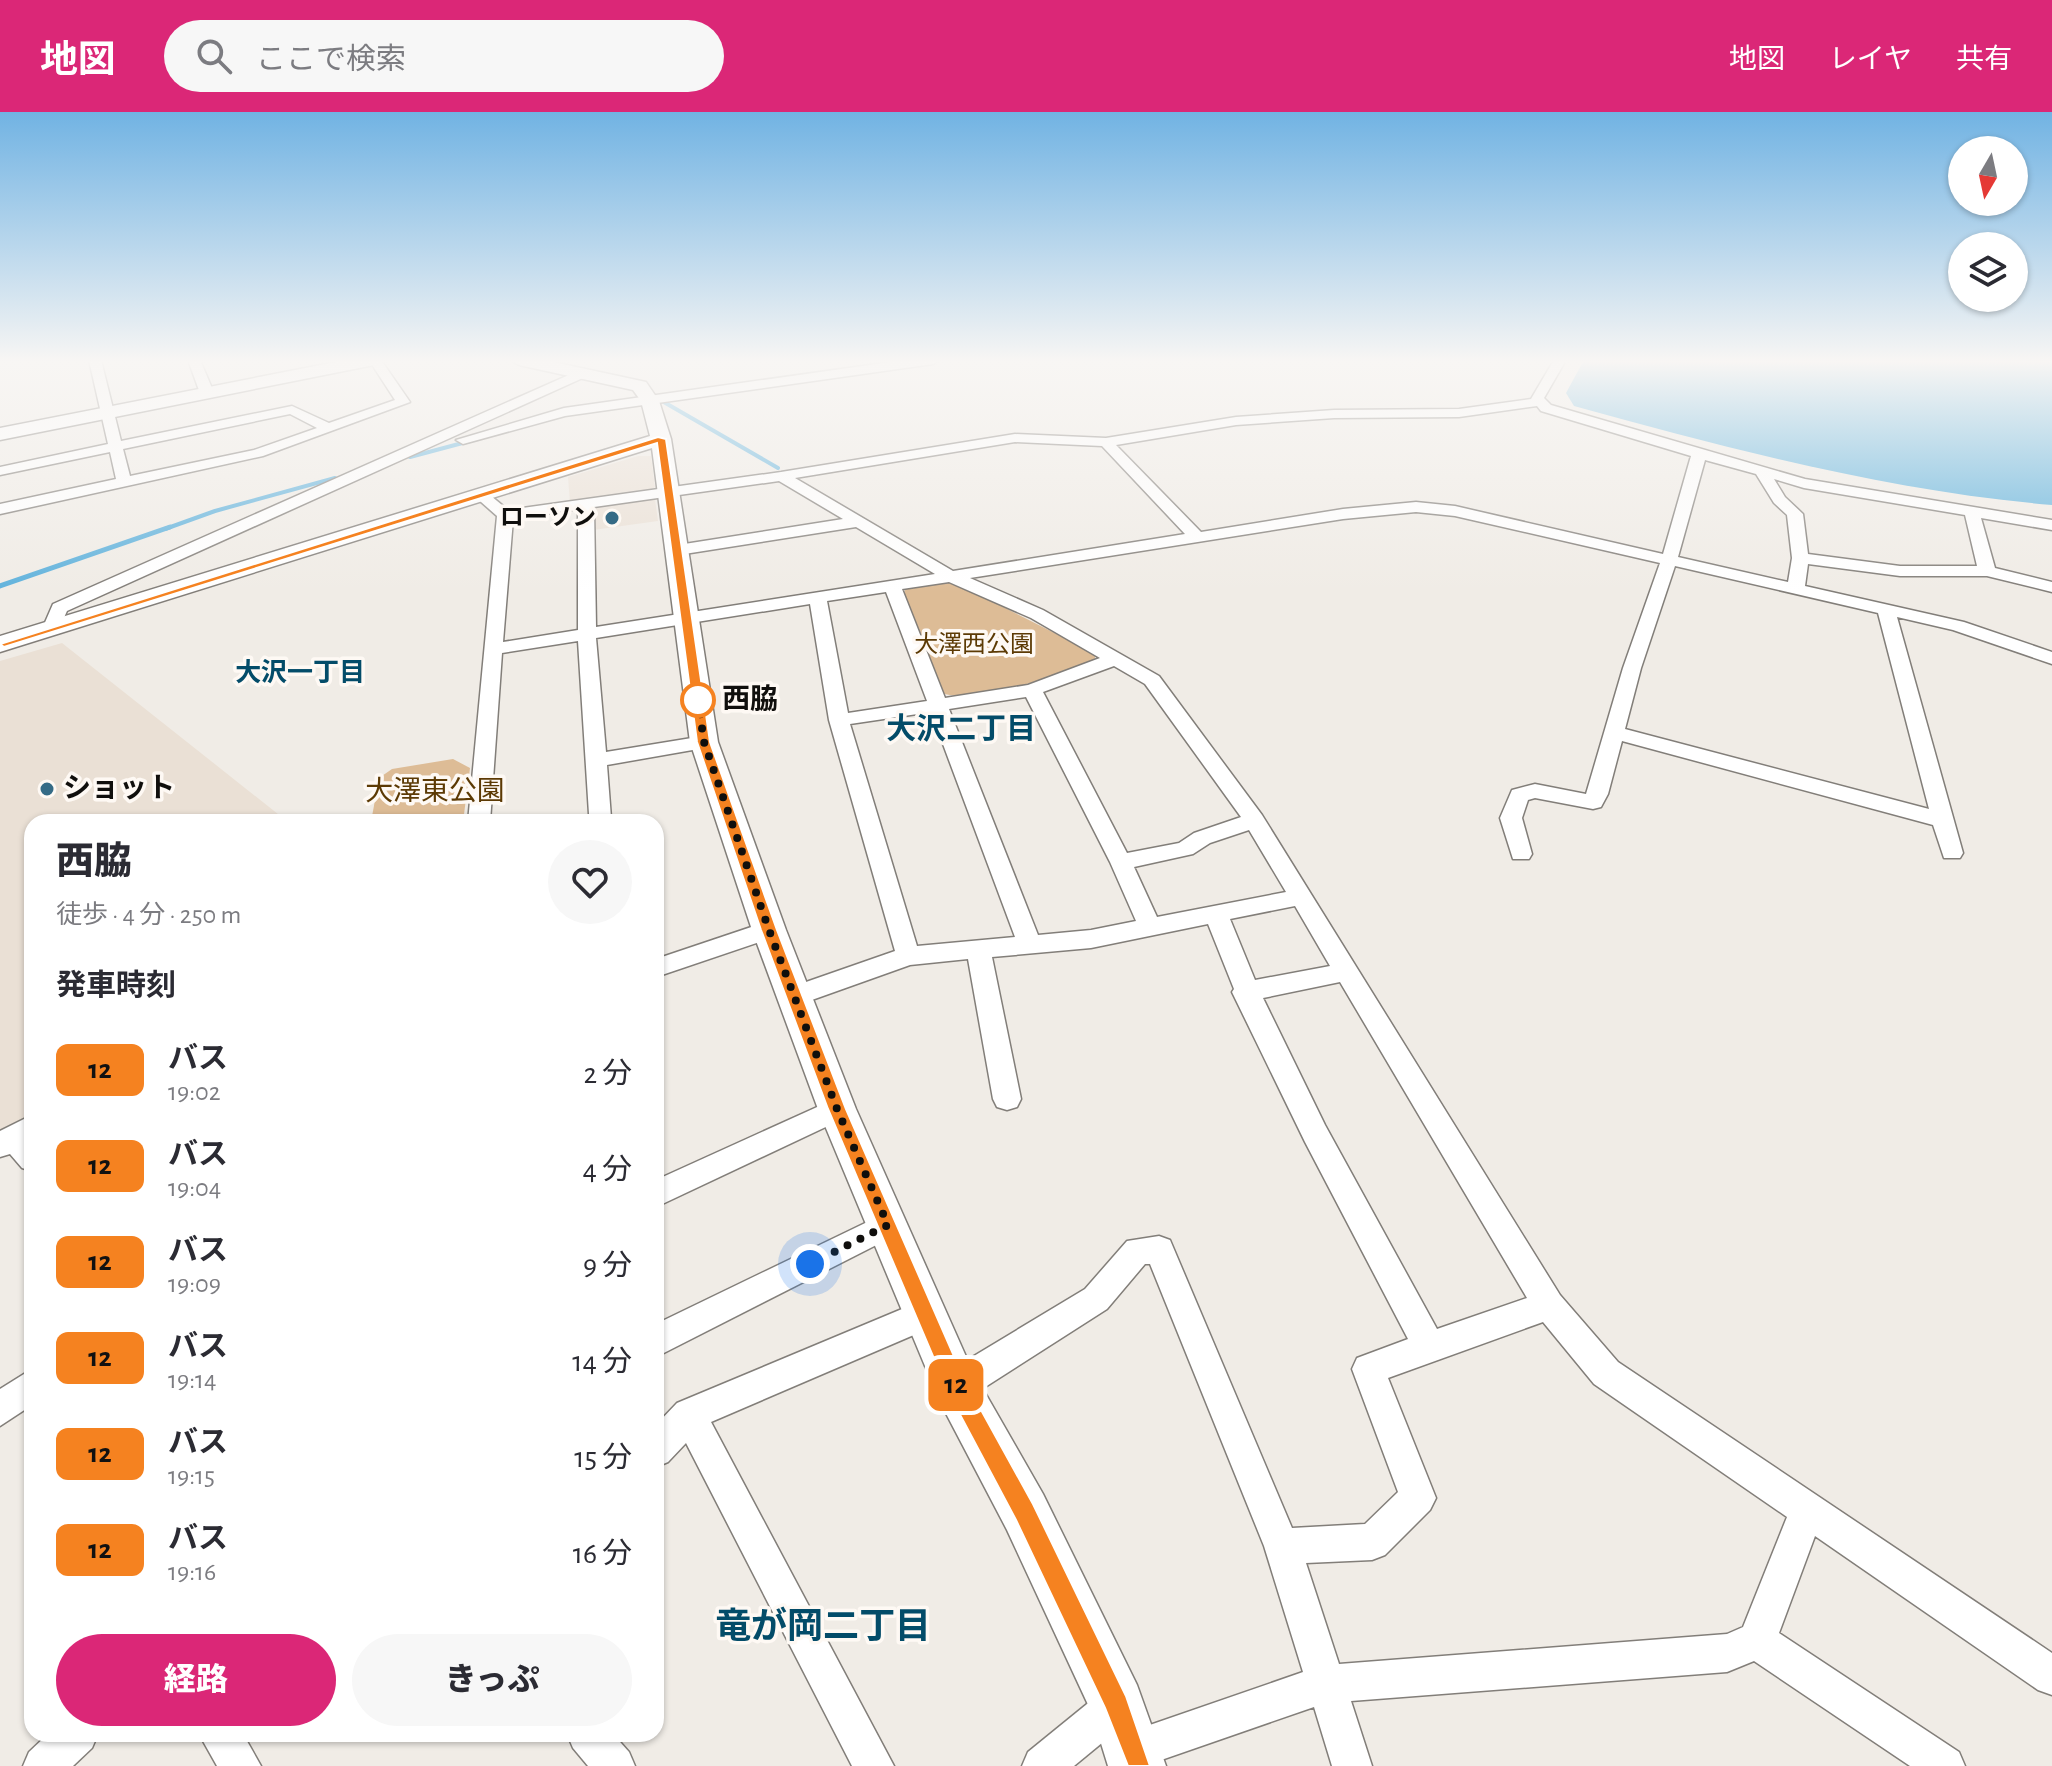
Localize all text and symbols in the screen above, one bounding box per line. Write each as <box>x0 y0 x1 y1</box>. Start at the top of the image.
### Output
search box <box>164 20 724 92</box>
icon: search <box>192 34 236 78</box>
text: 地図 <box>40 42 116 80</box>
text: ここで検索 <box>256 45 406 75</box>
text: 地図 <box>1729 46 1785 74</box>
text: レイヤ <box>1829 46 1912 74</box>
text: 共有 <box>1956 46 2012 74</box>
north arrow <box>1948 136 2028 216</box>
map controls <box>1948 136 2028 312</box>
button: layers <box>1948 232 2028 312</box>
place label: ローソン <box>500 506 596 530</box>
marker: ローソン <box>603 509 621 527</box>
park label: 大澤西公園 <box>914 632 1034 657</box>
district label: 大沢一丁目 <box>235 658 365 686</box>
marker: 西脇 <box>681 683 715 717</box>
place label: 西脇 <box>722 684 778 714</box>
district label: 大沢二丁目 <box>886 713 1036 745</box>
place label: ショット <box>63 774 175 803</box>
park label: 大澤東公園 <box>365 776 505 806</box>
marker: ショット <box>38 780 56 798</box>
button: heart <box>548 840 632 924</box>
text: 西脇 <box>56 844 132 882</box>
text: 徒歩 · 4 分 · 250 m <box>56 902 241 928</box>
text: 発車時刻 <box>56 971 176 1001</box>
text: バス <box>168 1044 228 1074</box>
text: 12 <box>88 1056 112 1084</box>
text: 2 分 <box>583 1059 632 1089</box>
text: 19:02 <box>168 1079 221 1105</box>
text: バス <box>168 1140 228 1170</box>
text: 12 <box>88 1152 112 1180</box>
text: 4 分 <box>583 1155 632 1185</box>
text: 19:04 <box>168 1175 221 1201</box>
text: バス <box>168 1236 228 1266</box>
your location <box>790 1244 830 1284</box>
text: 12 <box>88 1248 112 1276</box>
text: 9 分 <box>583 1251 632 1281</box>
text: 19:09 <box>168 1271 221 1297</box>
text: バス <box>168 1332 228 1362</box>
text: 12 <box>88 1344 112 1372</box>
text: 14 分 <box>572 1347 632 1377</box>
line badge: 12 <box>920 1359 992 1411</box>
text: 19:14 <box>168 1367 217 1393</box>
text: 12 <box>944 1371 968 1399</box>
text: バス <box>168 1428 228 1458</box>
text: 12 <box>88 1440 112 1468</box>
text: 15 分 <box>574 1443 632 1473</box>
text: 19:15 <box>168 1463 215 1489</box>
text: バス <box>168 1524 228 1554</box>
text: 12 <box>88 1536 112 1564</box>
text: 16 分 <box>573 1539 632 1569</box>
text: 19:16 <box>168 1559 216 1585</box>
district label: 竜が岡二丁目 <box>715 1606 931 1645</box>
button: 経路 <box>56 1634 336 1726</box>
button: きっぷ <box>352 1634 632 1726</box>

